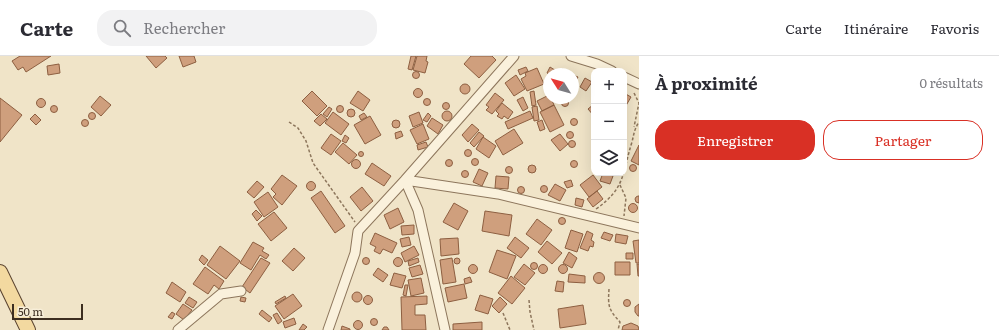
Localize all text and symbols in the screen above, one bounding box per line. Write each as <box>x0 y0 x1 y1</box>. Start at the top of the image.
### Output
search box <box>97 10 377 46</box>
text: Carte <box>20 14 73 42</box>
text: Rechercher <box>143 16 225 39</box>
icon: search <box>111 17 133 39</box>
text: Carte <box>785 18 822 38</box>
text: Itinéraire <box>844 18 908 38</box>
text: Favoris <box>930 18 979 38</box>
north arrow <box>543 68 579 104</box>
map controls <box>591 68 627 176</box>
button: + <box>591 68 627 104</box>
text: À proximité <box>655 70 758 95</box>
text: 0 résultats <box>919 73 983 92</box>
button: − <box>591 104 627 140</box>
button: Enregistrer <box>655 120 815 160</box>
button: Partager <box>823 120 983 160</box>
button: layers <box>591 140 627 176</box>
scale bar <box>12 302 83 321</box>
text: 50 m <box>18 303 43 319</box>

